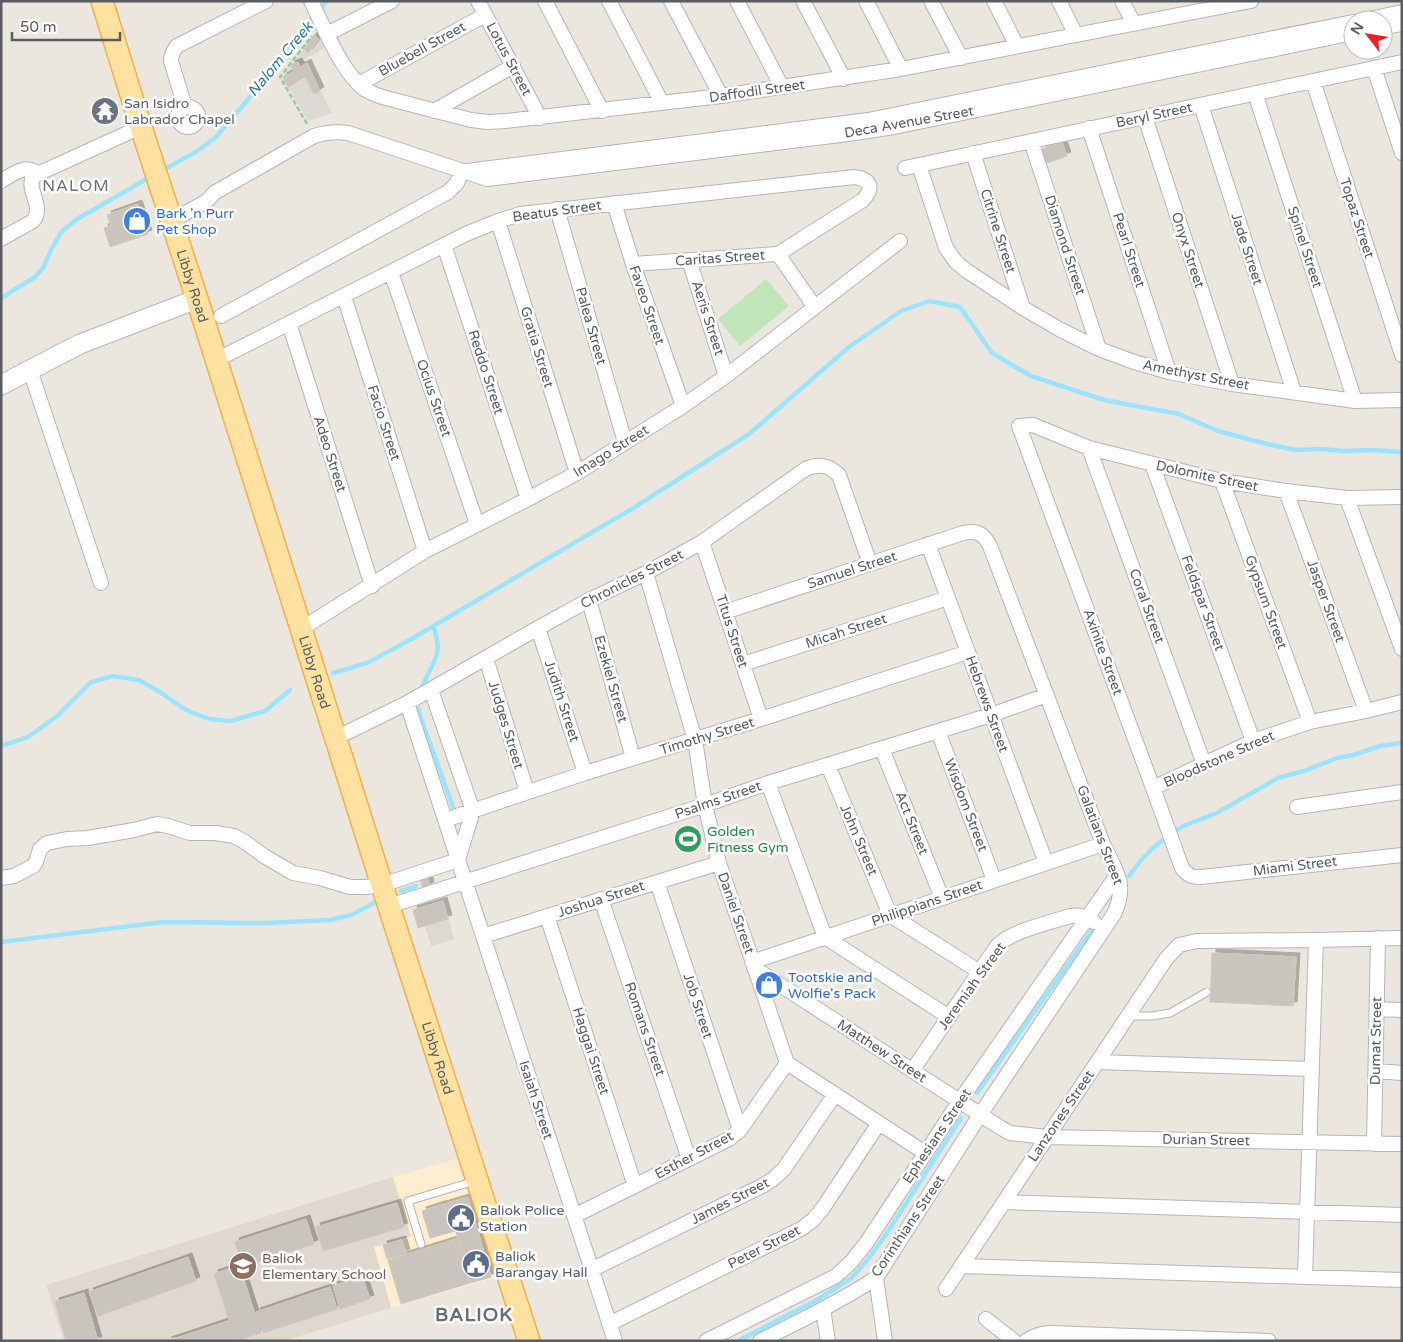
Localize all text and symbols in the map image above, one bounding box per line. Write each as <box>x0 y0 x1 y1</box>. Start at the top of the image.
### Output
scale bar <box>12 10 120 42</box>
north arrow <box>1343 10 1393 60</box>
water label: Nalom Creek <box>244 17 318 100</box>
text: 50 m <box>20 18 57 36</box>
street label: Bluebell Street <box>375 18 469 80</box>
street label: Lotus Street <box>483 19 536 99</box>
text: N <box>1347 19 1367 38</box>
street label: Daffodil Street <box>708 76 807 106</box>
place label: San Isidro Labrador Chapel <box>124 95 235 128</box>
temple icon: San Isidro Labrador Chapel <box>90 96 120 126</box>
street label: Beryl Street <box>1114 98 1194 131</box>
street label: Deca Avenue Street <box>843 102 976 142</box>
district label: NALOM <box>42 176 110 196</box>
street label: Topaz Street <box>1336 176 1378 261</box>
street label: Citrine Street <box>976 187 1020 276</box>
street label: Diamond Street <box>1041 193 1089 298</box>
street label: Beatus Street <box>511 196 603 226</box>
street label: Spinel Street <box>1284 204 1326 290</box>
place label: Bark 'n Purr Pet Shop <box>156 205 235 238</box>
shop icon: Bark 'n Purr Pet Shop <box>122 206 152 236</box>
street label: Onyx Street <box>1168 210 1208 291</box>
street label: Pearl Street <box>1109 211 1149 290</box>
street label: Jade Street <box>1227 211 1267 288</box>
street label: Caritas Street <box>674 246 766 270</box>
street label: Libby Road <box>173 247 212 324</box>
street label: Faveo Street <box>626 263 669 347</box>
street label: Aeris Street <box>688 279 728 358</box>
street label: Palea Street <box>572 285 610 367</box>
street label: Gratia Street <box>517 304 558 390</box>
street label: Reddo Street <box>464 328 508 417</box>
street label: Amethyst Street <box>1141 356 1251 394</box>
street label: Ocius Street <box>413 357 455 440</box>
street label: Facio Street <box>364 383 404 464</box>
street label: Adeo Street <box>310 414 351 495</box>
street label: Imago Street <box>570 421 652 481</box>
street label: Dolomite Street <box>1154 457 1260 495</box>
street label: Chronicles Street <box>578 545 687 612</box>
street label: Samuel Street <box>805 547 899 592</box>
street label: Feldspar Street <box>1178 553 1228 654</box>
street label: Gypsum Street <box>1241 553 1291 652</box>
street label: Jasper Street <box>1303 557 1349 645</box>
street label: Coral Street <box>1126 566 1169 646</box>
street label: Titus Street <box>712 592 752 670</box>
street label: Axinite Street <box>1080 607 1127 698</box>
street label: Micah Street <box>803 610 889 652</box>
street label: Libby Road <box>295 633 334 711</box>
street label: Ezekiel Street <box>590 633 632 725</box>
street label: Hebrews Street <box>962 653 1013 755</box>
street label: Judith Street <box>541 658 583 745</box>
street label: Judges Street <box>485 679 528 772</box>
street label: Timothy Street <box>658 713 757 758</box>
street label: Bloodstone Street <box>1161 727 1278 791</box>
street label: Wisdom Street <box>940 756 992 854</box>
street label: Psalms Street <box>672 777 764 823</box>
street label: Galatians Street <box>1073 783 1127 888</box>
street label: Act Street <box>892 789 933 858</box>
street label: John Street <box>836 802 882 879</box>
place label: Golden Fitness Gym <box>707 823 789 856</box>
sports icon: Golden Fitness Gym <box>673 824 703 854</box>
street label: Miami Street <box>1252 852 1339 880</box>
street label: Daniel Street <box>714 870 758 957</box>
street label: Philippians Street <box>869 876 985 930</box>
street label: Joshua Street <box>555 877 647 921</box>
street label: Jeremiah Street <box>935 938 1010 1033</box>
place label: Tootskie and Wolfie's Pack <box>788 969 876 1002</box>
shop icon: Tootskie and Wolfie's Pack <box>754 970 784 1000</box>
street label: Job Street <box>679 971 717 1041</box>
street label: Romans Street <box>621 980 669 1079</box>
street label: Dumat Street <box>1367 996 1385 1085</box>
street label: Haggai Street <box>569 1005 613 1098</box>
street label: Matthew Street <box>834 1016 930 1087</box>
street label: Libby Road <box>418 1019 457 1097</box>
street label: Isaiah Street <box>515 1058 557 1142</box>
street label: Lanzones Street <box>1024 1066 1098 1165</box>
street label: Ephesians Street <box>899 1085 975 1187</box>
street label: Esther Street <box>652 1127 737 1183</box>
street label: Durian Street <box>1162 1131 1251 1149</box>
street label: Corinthians Street <box>868 1171 949 1280</box>
street label: James Street <box>688 1174 773 1228</box>
place label: Baliok Police Station <box>480 1202 564 1235</box>
public building icon: Baliok Police Station <box>446 1203 476 1233</box>
street label: Peter Street <box>725 1221 804 1273</box>
place label: Baliok Barangay Hall <box>495 1248 587 1281</box>
public building icon: Baliok Barangay Hall <box>461 1249 491 1279</box>
place label: Baliok Elementary School <box>262 1250 386 1283</box>
school or university icon: Baliok Elementary School <box>228 1251 258 1281</box>
district label: BALIOK <box>435 1304 513 1326</box>

